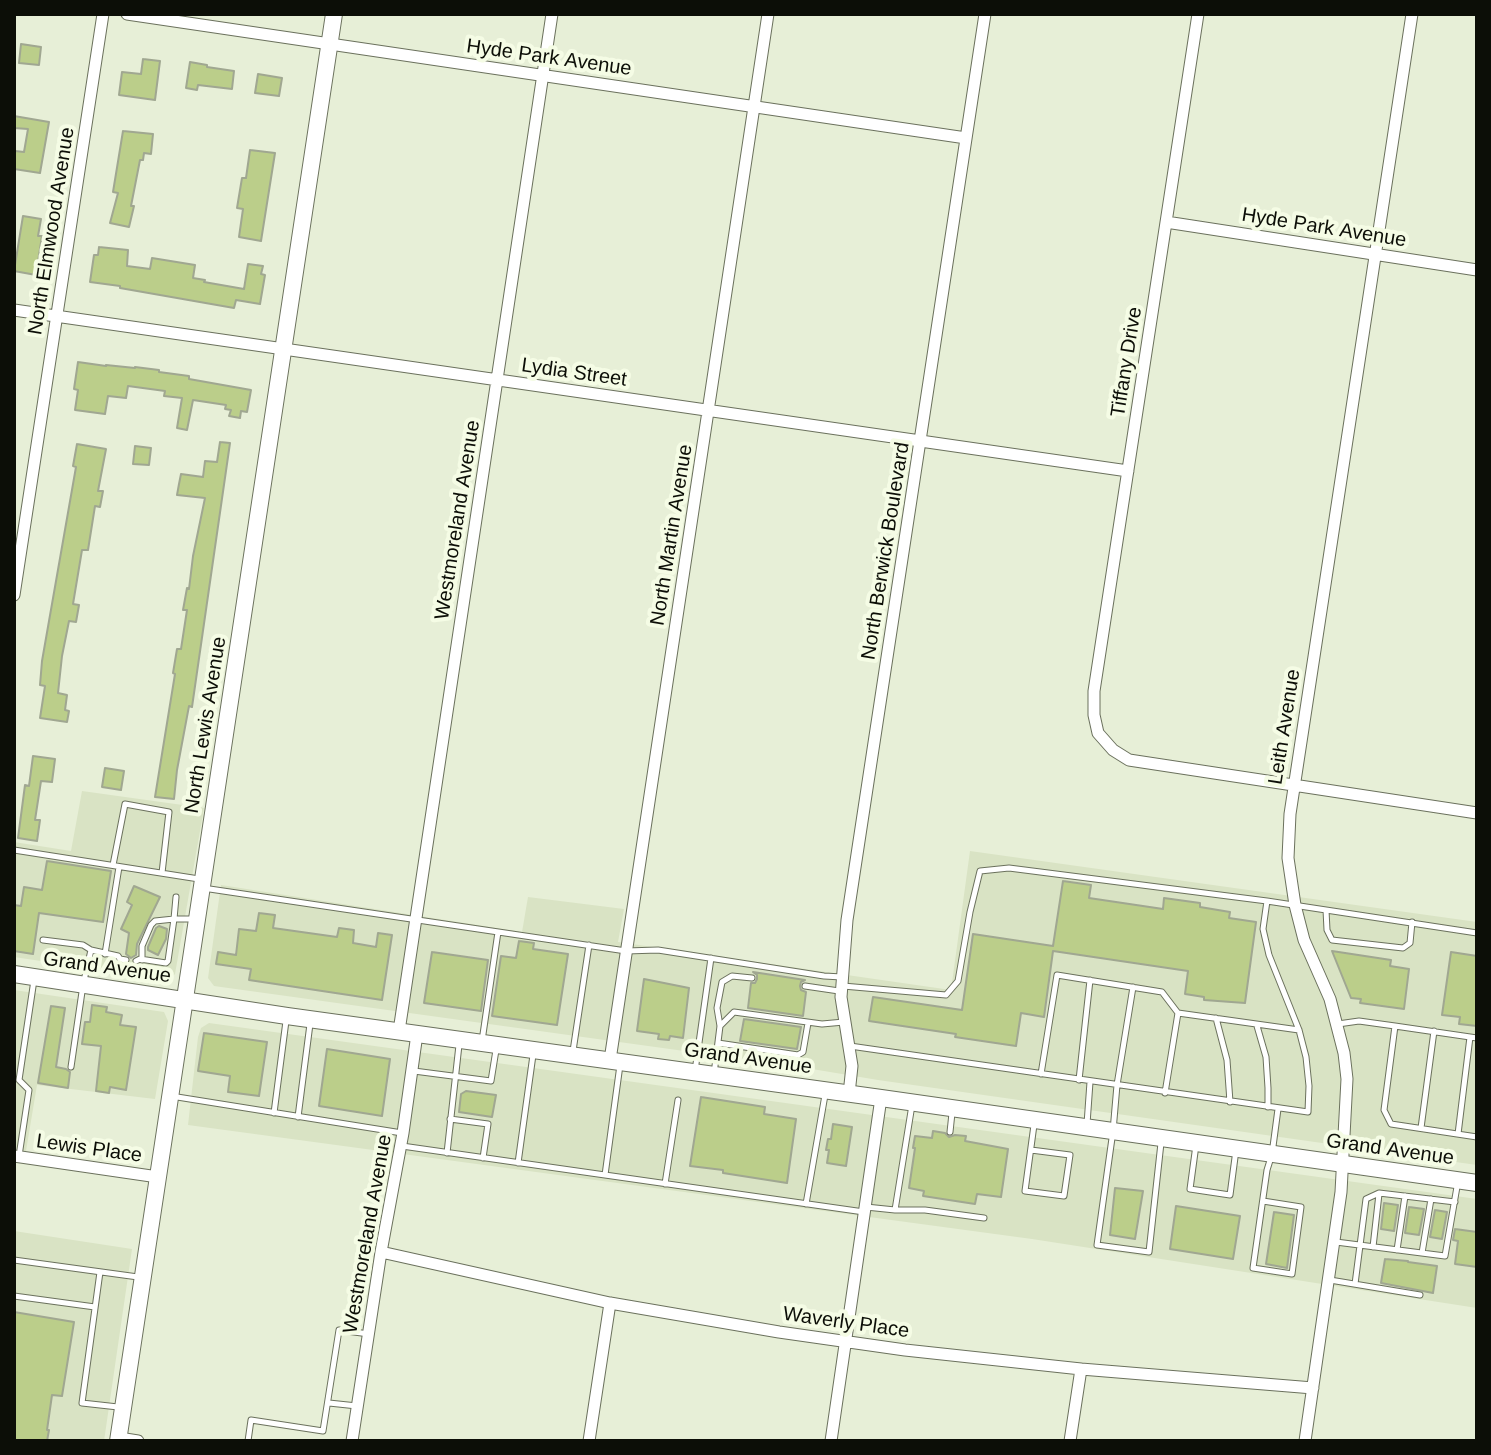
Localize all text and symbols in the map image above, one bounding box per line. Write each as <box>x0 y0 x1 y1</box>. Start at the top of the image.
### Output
street label: Hyde Park Avenue <box>465 35 633 81</box>
street label: North Elmwood Avenue <box>24 126 80 336</box>
street label: Hyde Park Avenue <box>1240 203 1408 253</box>
street label: Tiffany Drive <box>1106 305 1148 419</box>
street label: Lydia Street <box>520 354 628 392</box>
street label: Westmoreland Avenue <box>430 419 486 621</box>
street label: North Berwick Boulevard <box>857 440 915 662</box>
street label: North Martin Avenue <box>646 443 698 627</box>
street label: North Lewis Avenue <box>180 635 232 815</box>
street label: Leith Avenue <box>1264 668 1306 786</box>
street label: Grand Avenue <box>42 947 172 989</box>
street label: Grand Avenue <box>683 1038 813 1080</box>
street label: Grand Avenue <box>1325 1129 1455 1171</box>
street label: Lewis Place <box>34 1130 144 1168</box>
street label: Westmoreland Avenue <box>339 1133 397 1335</box>
street label: Waverly Place <box>781 1302 911 1344</box>

